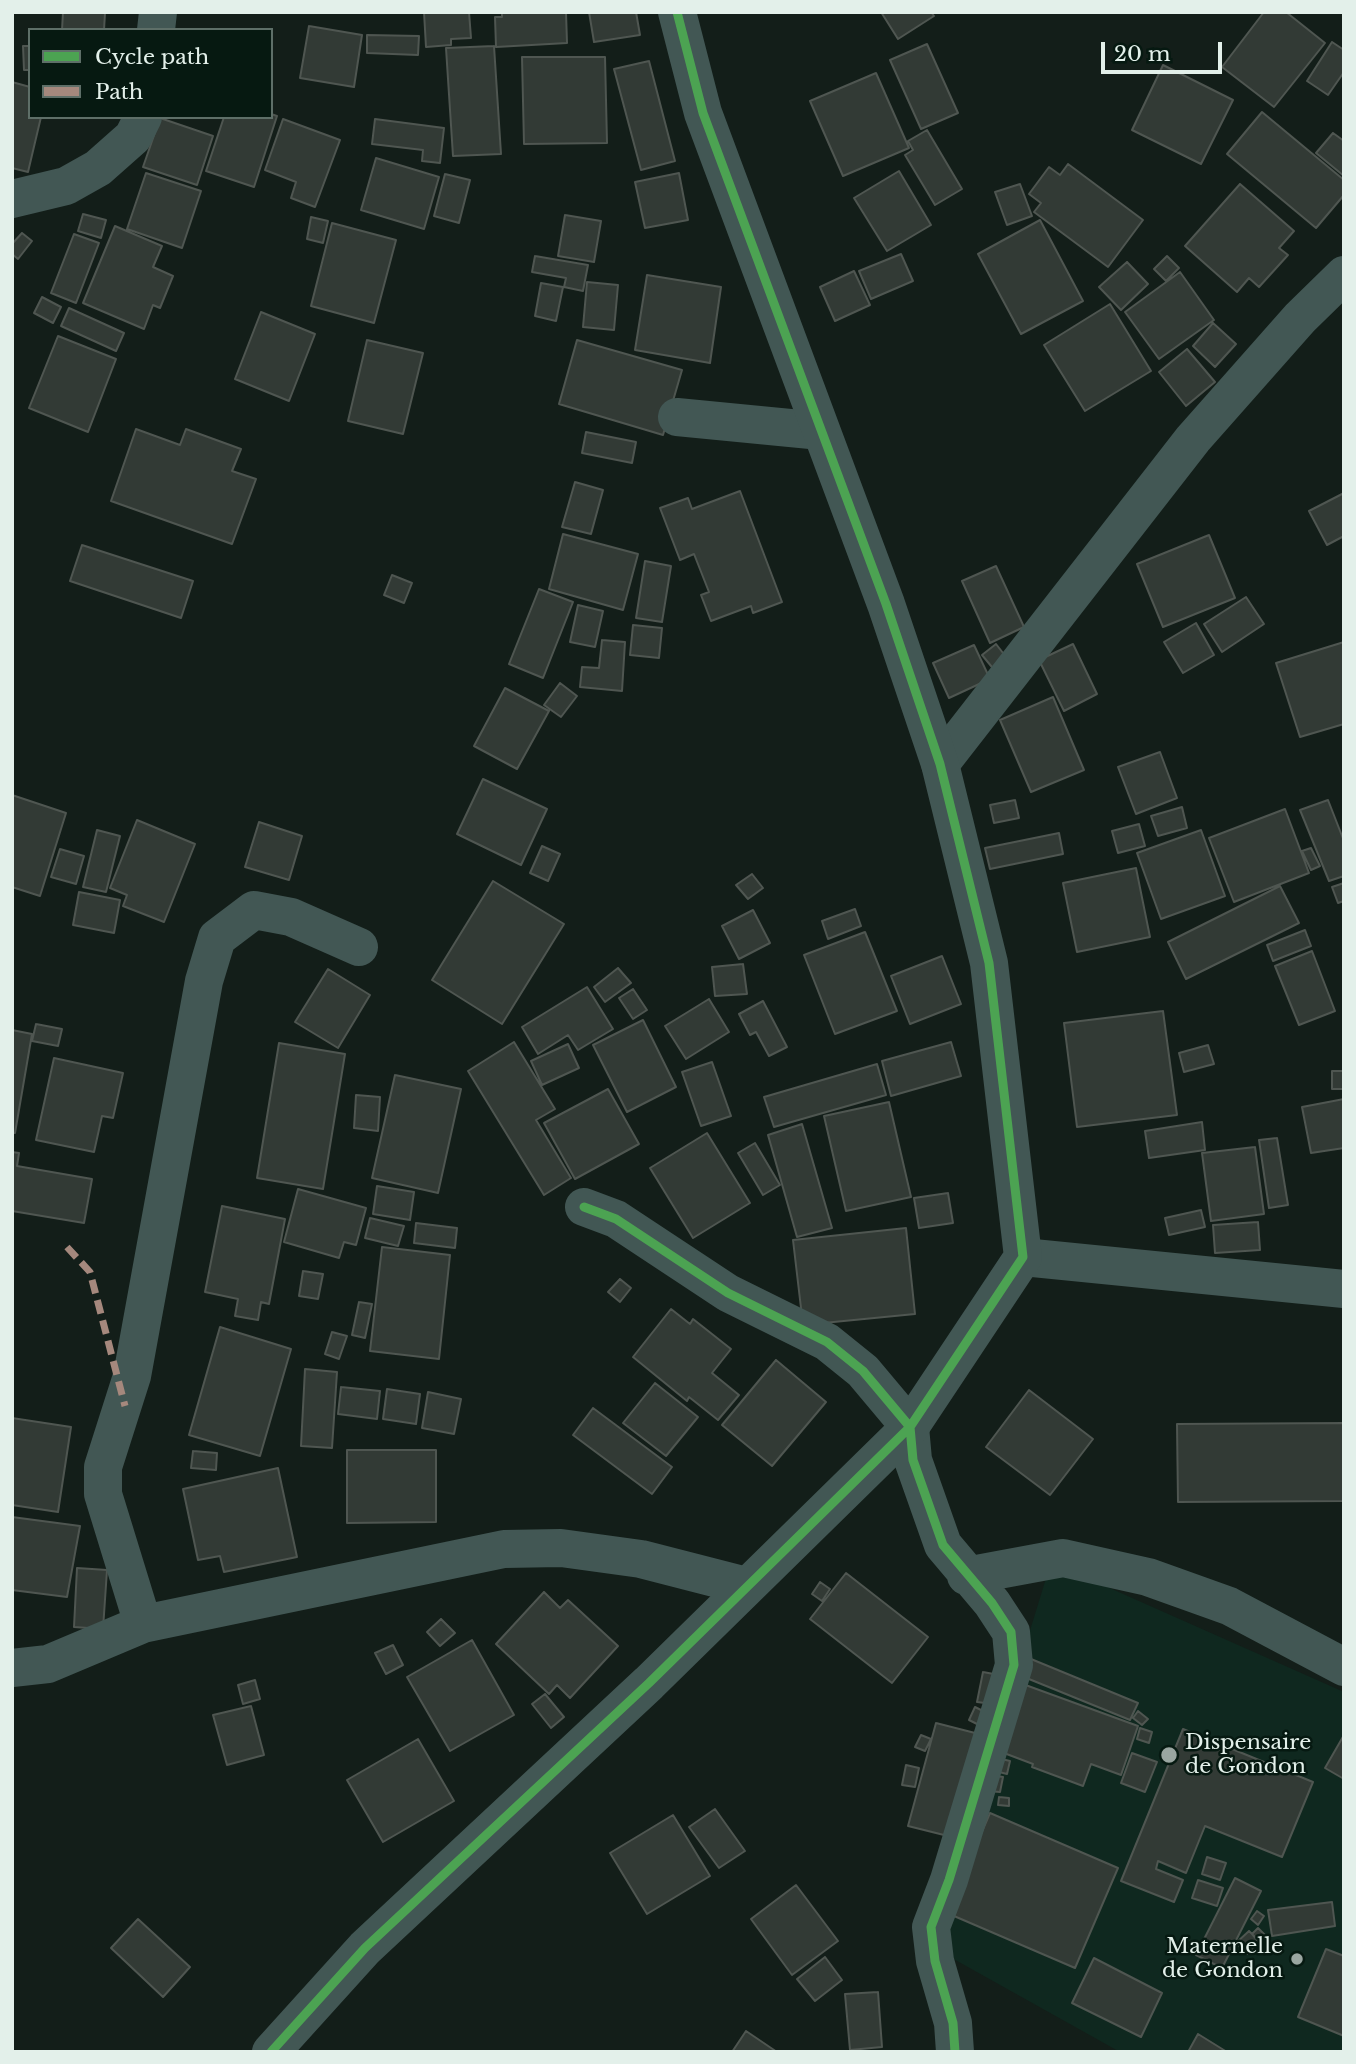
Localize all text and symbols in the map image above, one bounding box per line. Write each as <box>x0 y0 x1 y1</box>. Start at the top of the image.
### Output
legend <box>28 28 273 119</box>
scale bar <box>1104 28 1225 72</box>
text: 20 m <box>1114 41 1171 67</box>
text: Cycle path <box>95 44 209 70</box>
text: Path <box>95 79 143 105</box>
place label: Dispensaire de Gondon <box>1185 1730 1311 1780</box>
marker: Dispensaire de Gondon <box>1159 1745 1179 1765</box>
place label: Maternelle de Gondon <box>1162 1934 1283 1984</box>
marker: Maternelle de Gondon <box>1289 1951 1305 1967</box>

